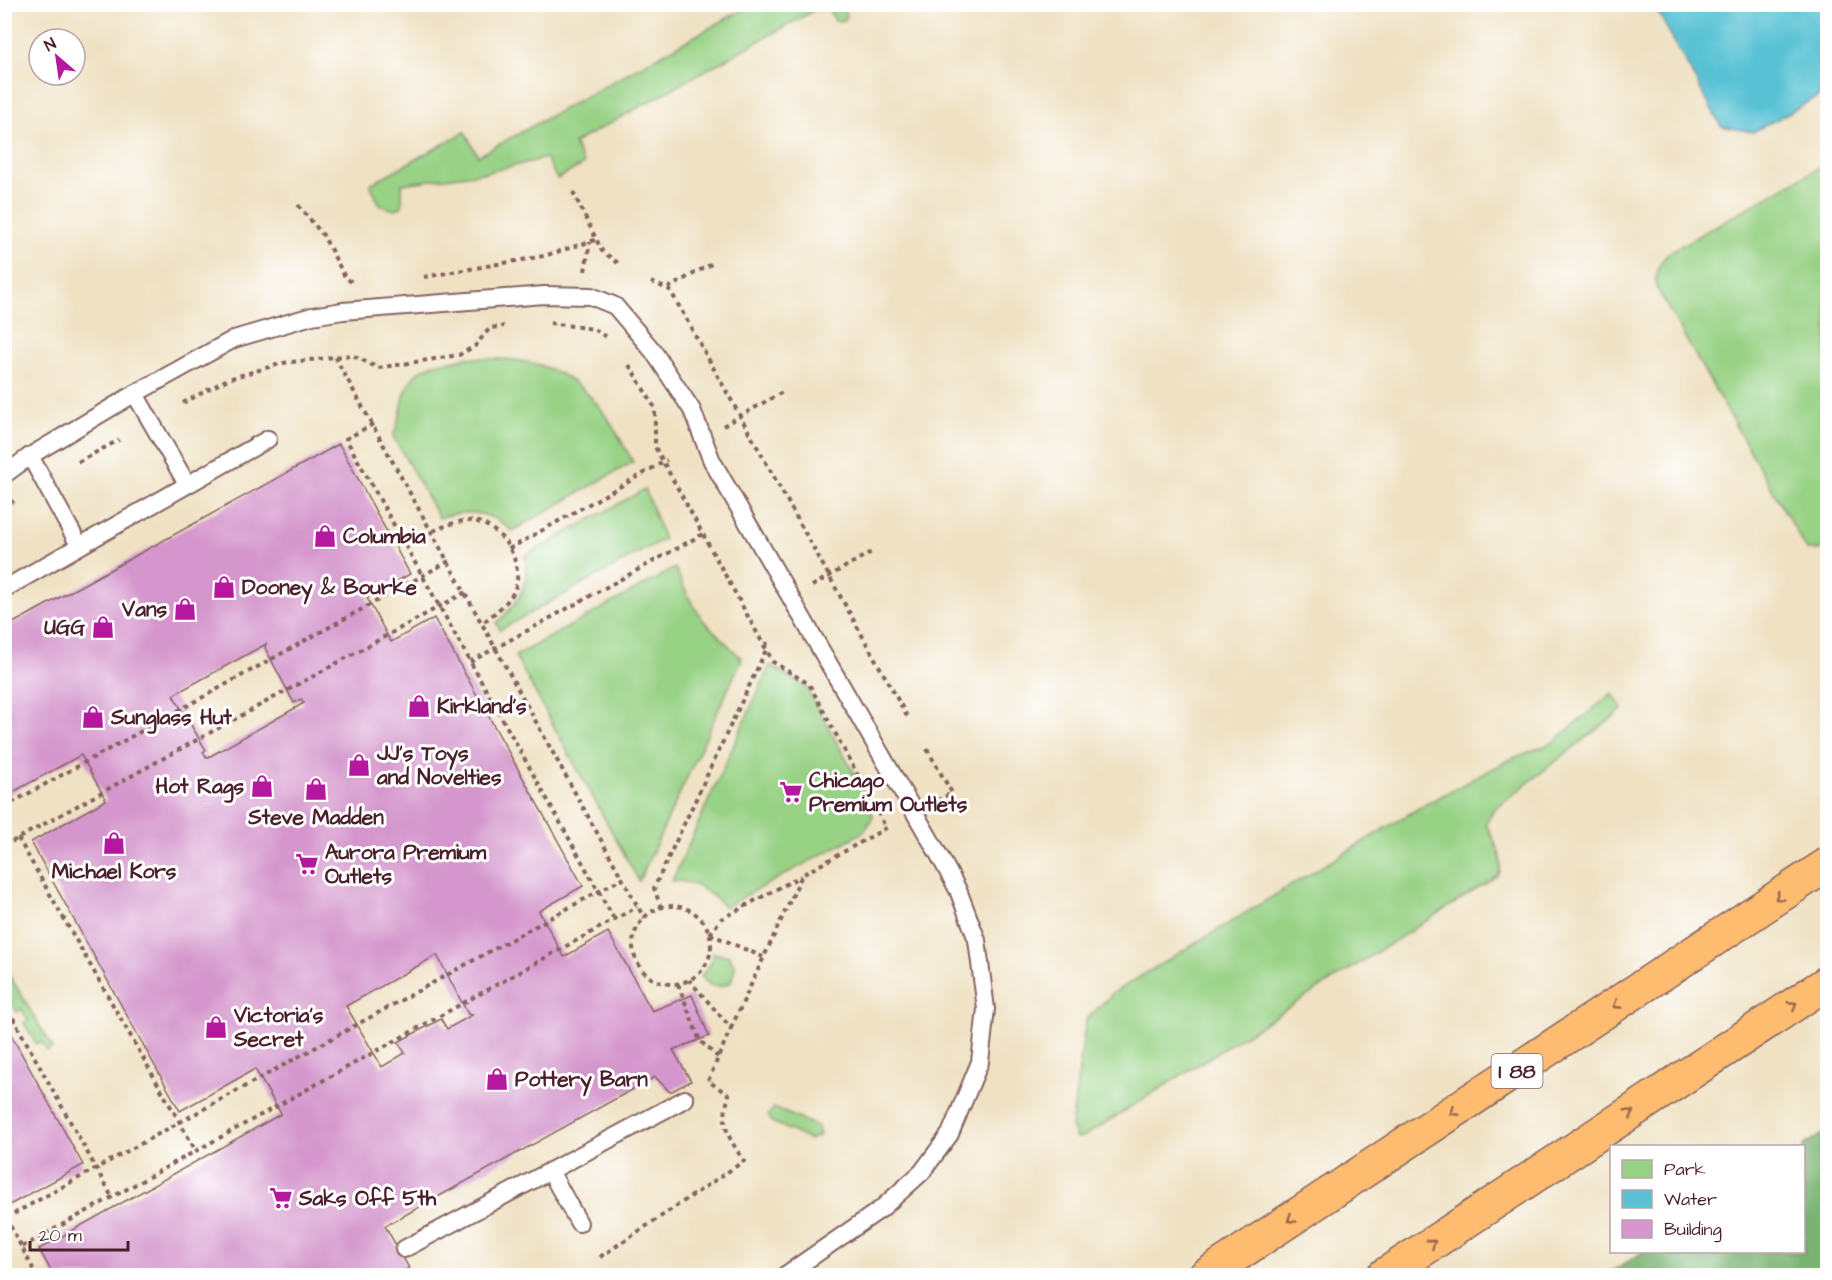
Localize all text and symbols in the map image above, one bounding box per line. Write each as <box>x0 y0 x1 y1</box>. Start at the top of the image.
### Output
north arrow <box>27 27 87 87</box>
text: N <box>40 33 60 57</box>
place label: Columbia <box>343 522 426 551</box>
shop icon: Columbia <box>312 523 338 549</box>
place label: Dooney & Bourke <box>242 573 417 605</box>
shop icon: Dooney & Bourke <box>211 574 237 600</box>
place label: Vans <box>121 595 167 624</box>
shop icon: Vans <box>172 596 198 622</box>
place label: UGG <box>44 613 85 642</box>
shop icon: UGG <box>90 614 116 640</box>
place label: Kirkland's <box>437 692 527 721</box>
shop icon: Kirkland's <box>406 693 432 719</box>
place label: Sunglass Hut <box>110 703 232 734</box>
shop icon: Sunglass Hut <box>80 704 106 730</box>
place label: JJ's Toys and Novelties <box>376 739 502 792</box>
shop icon: JJ's Toys and Novelties <box>346 752 372 778</box>
place label: Chicago Premium Outlets <box>809 766 968 819</box>
place label: Hot Rags <box>156 772 244 803</box>
shop icon: Hot Rags <box>249 773 275 799</box>
shop icon: Steve Madden <box>303 776 329 802</box>
supermarket icon: Chicago Premium Outlets <box>778 779 804 805</box>
place label: Steve Madden <box>247 803 384 832</box>
shop icon: Michael Kors <box>101 830 127 856</box>
place label: Aurora Premium Outlets <box>325 838 487 891</box>
supermarket icon: Aurora Premium Outlets <box>294 851 320 877</box>
place label: Michael Kors <box>52 857 177 886</box>
one-way arrow <box>1775 889 1785 901</box>
one-way arrow <box>1613 998 1623 1010</box>
place label: Victoria's Secret <box>233 1001 324 1054</box>
one-way arrow <box>1786 1001 1797 1012</box>
shop icon: Victoria's Secret <box>203 1014 229 1040</box>
road number: I 88 <box>1492 1054 1543 1088</box>
place label: Pottery Barn <box>515 1065 648 1097</box>
shop icon: Pottery Barn <box>484 1066 510 1092</box>
one-way arrow <box>1450 1105 1460 1117</box>
one-way arrow <box>1624 1108 1634 1120</box>
legend <box>1610 1145 1805 1253</box>
text: Park <box>1664 1157 1706 1182</box>
place label: Saks Off 5th <box>298 1184 437 1213</box>
supermarket icon: Saks Off 5th <box>268 1185 294 1211</box>
text: Water <box>1664 1187 1717 1212</box>
one-way arrow <box>1287 1212 1298 1223</box>
scale bar <box>30 1214 128 1252</box>
text: Building <box>1664 1217 1722 1243</box>
text: 20 m <box>39 1223 82 1248</box>
one-way arrow <box>1425 1239 1436 1250</box>

